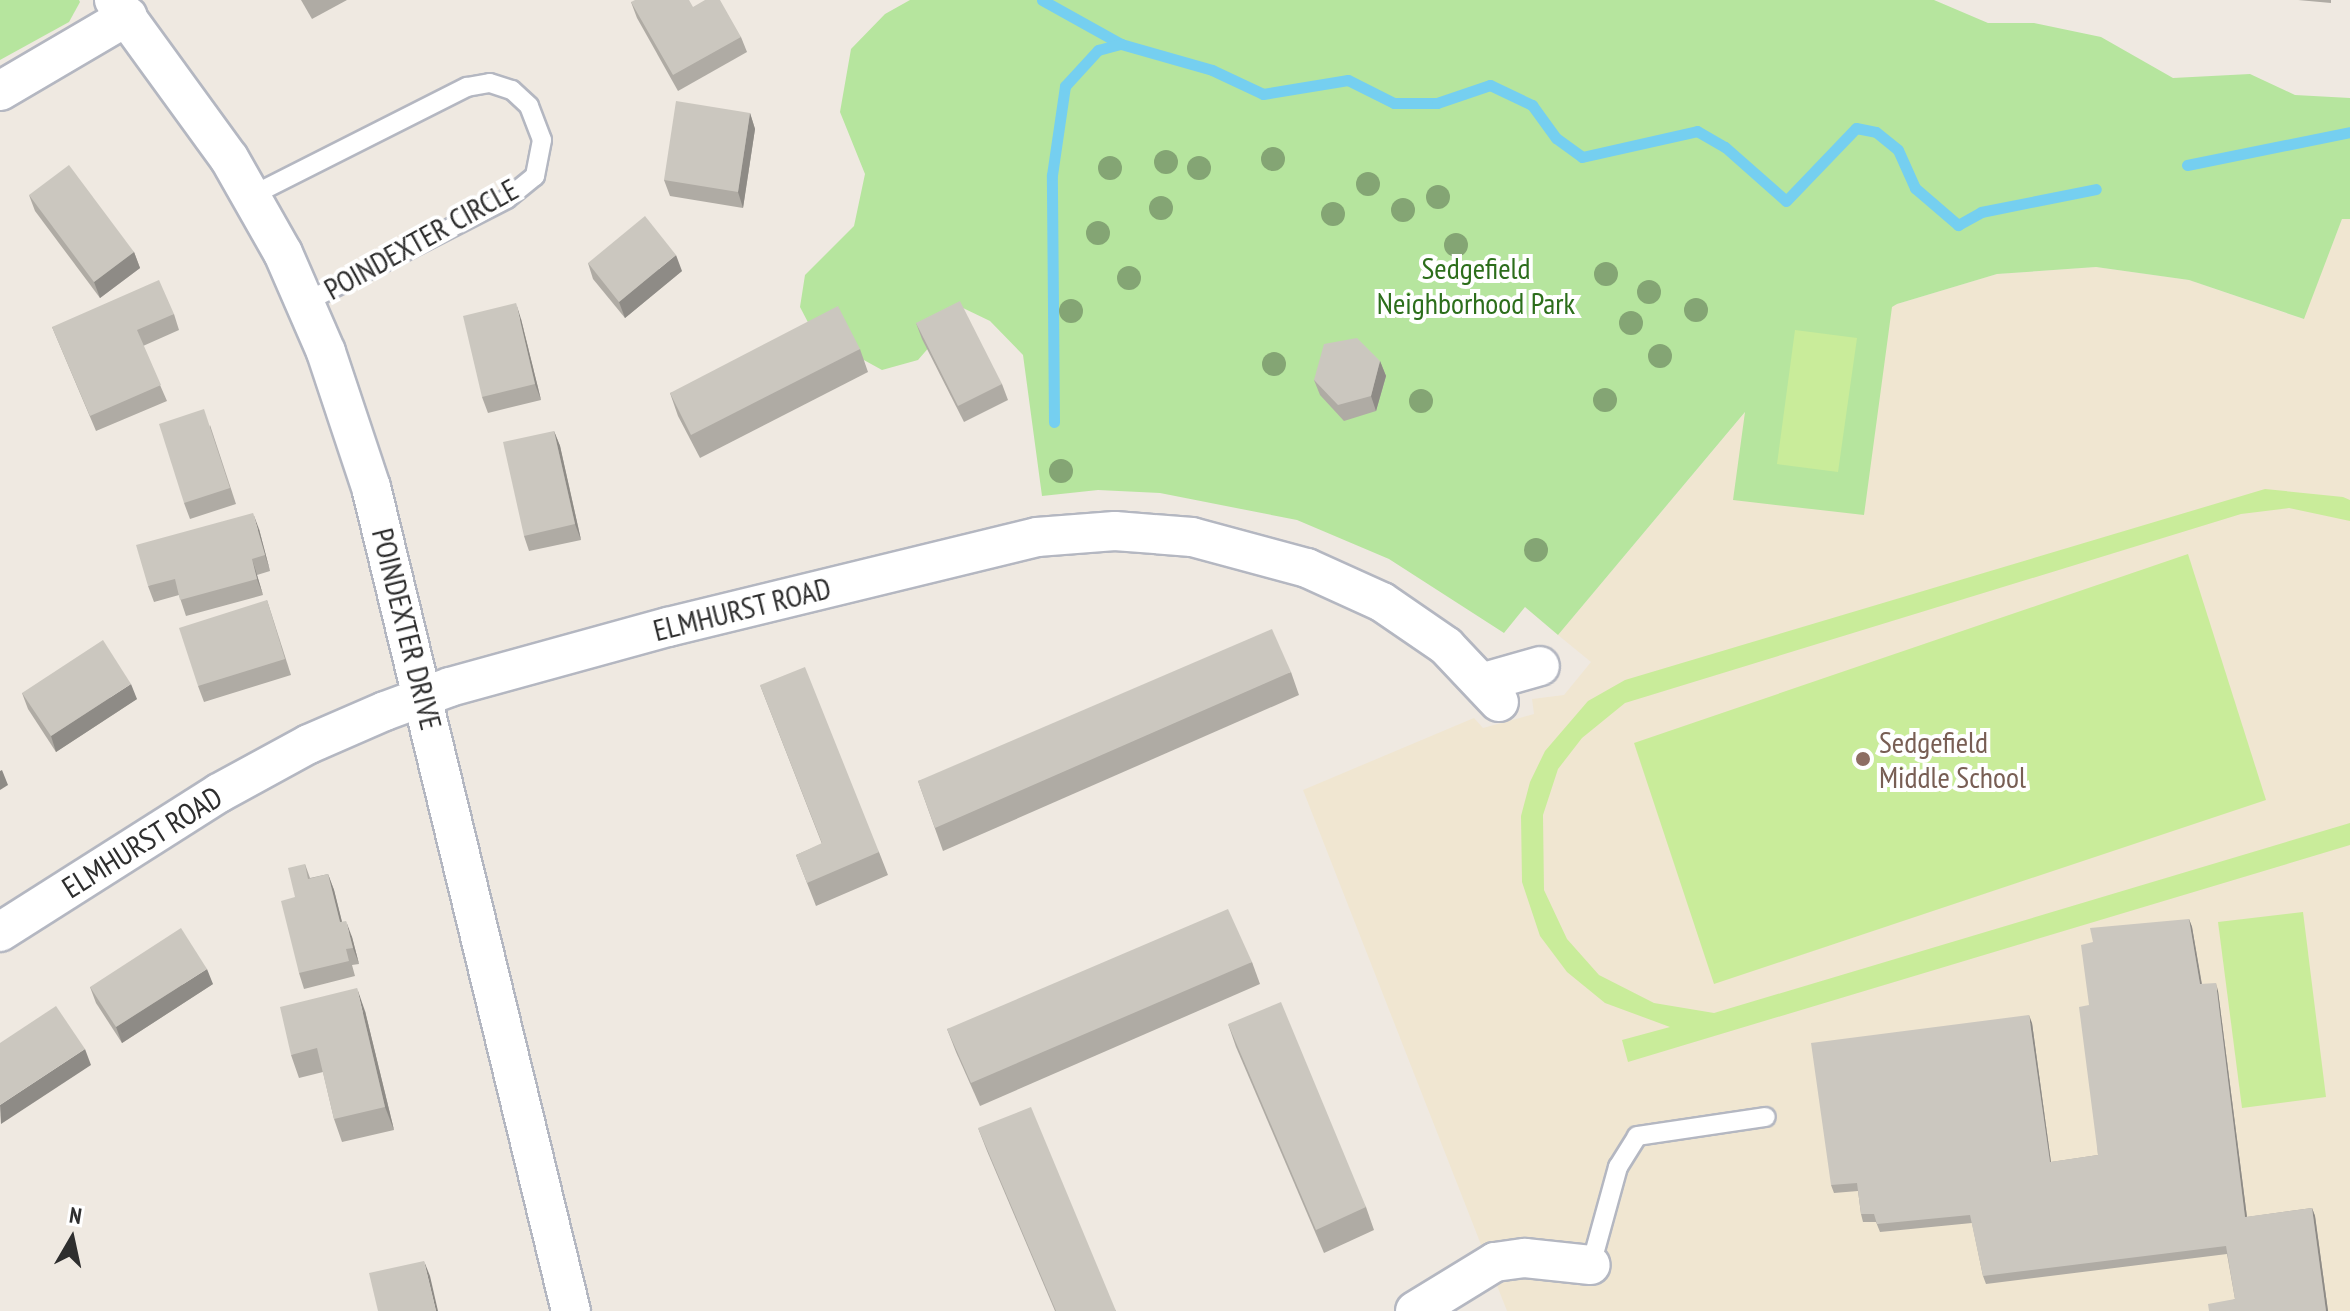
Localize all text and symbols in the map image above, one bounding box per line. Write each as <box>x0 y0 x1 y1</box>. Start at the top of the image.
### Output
street label: POINDEXTER CIRCLE <box>318 171 524 307</box>
park label: Sedgefield Neighborhood Park <box>1377 250 1575 320</box>
street label: POINDEXTER DRIVE <box>365 524 449 734</box>
street label: ELMHURST ROAD <box>649 569 835 649</box>
place label: Sedgefield Middle School <box>1879 724 2026 794</box>
marker: Sedgefield Middle School <box>1854 750 1872 768</box>
street label: ELMHURST ROAD <box>55 778 229 906</box>
north arrow <box>32 1199 112 1279</box>
text: N <box>68 1201 84 1230</box>

